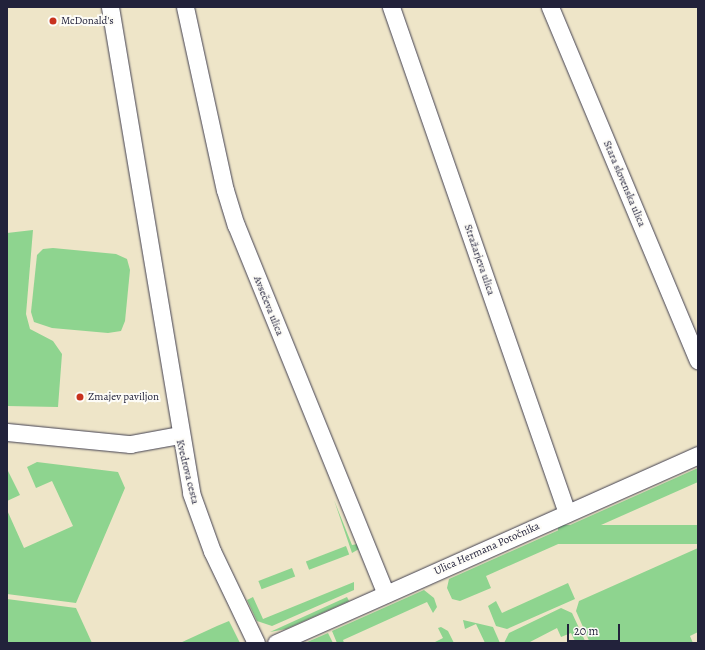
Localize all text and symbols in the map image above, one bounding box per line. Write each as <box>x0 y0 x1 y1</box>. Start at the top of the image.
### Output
place label: McDonald's <box>61 14 114 28</box>
marker: McDonald's <box>48 16 58 26</box>
street label: Stara slovenska ulica <box>600 139 648 229</box>
street label: Stražarjeva ulica <box>461 223 497 297</box>
street label: Avsečeva ulica <box>250 274 286 338</box>
place label: Zmajev paviljon <box>88 390 159 404</box>
marker: Zmajev paviljon <box>75 392 85 402</box>
street label: Kvedrova cesta <box>173 438 201 506</box>
street label: Ulica Hermana Potočnika <box>432 520 542 578</box>
scale bar <box>569 616 622 642</box>
text: 20 m <box>574 623 598 639</box>

